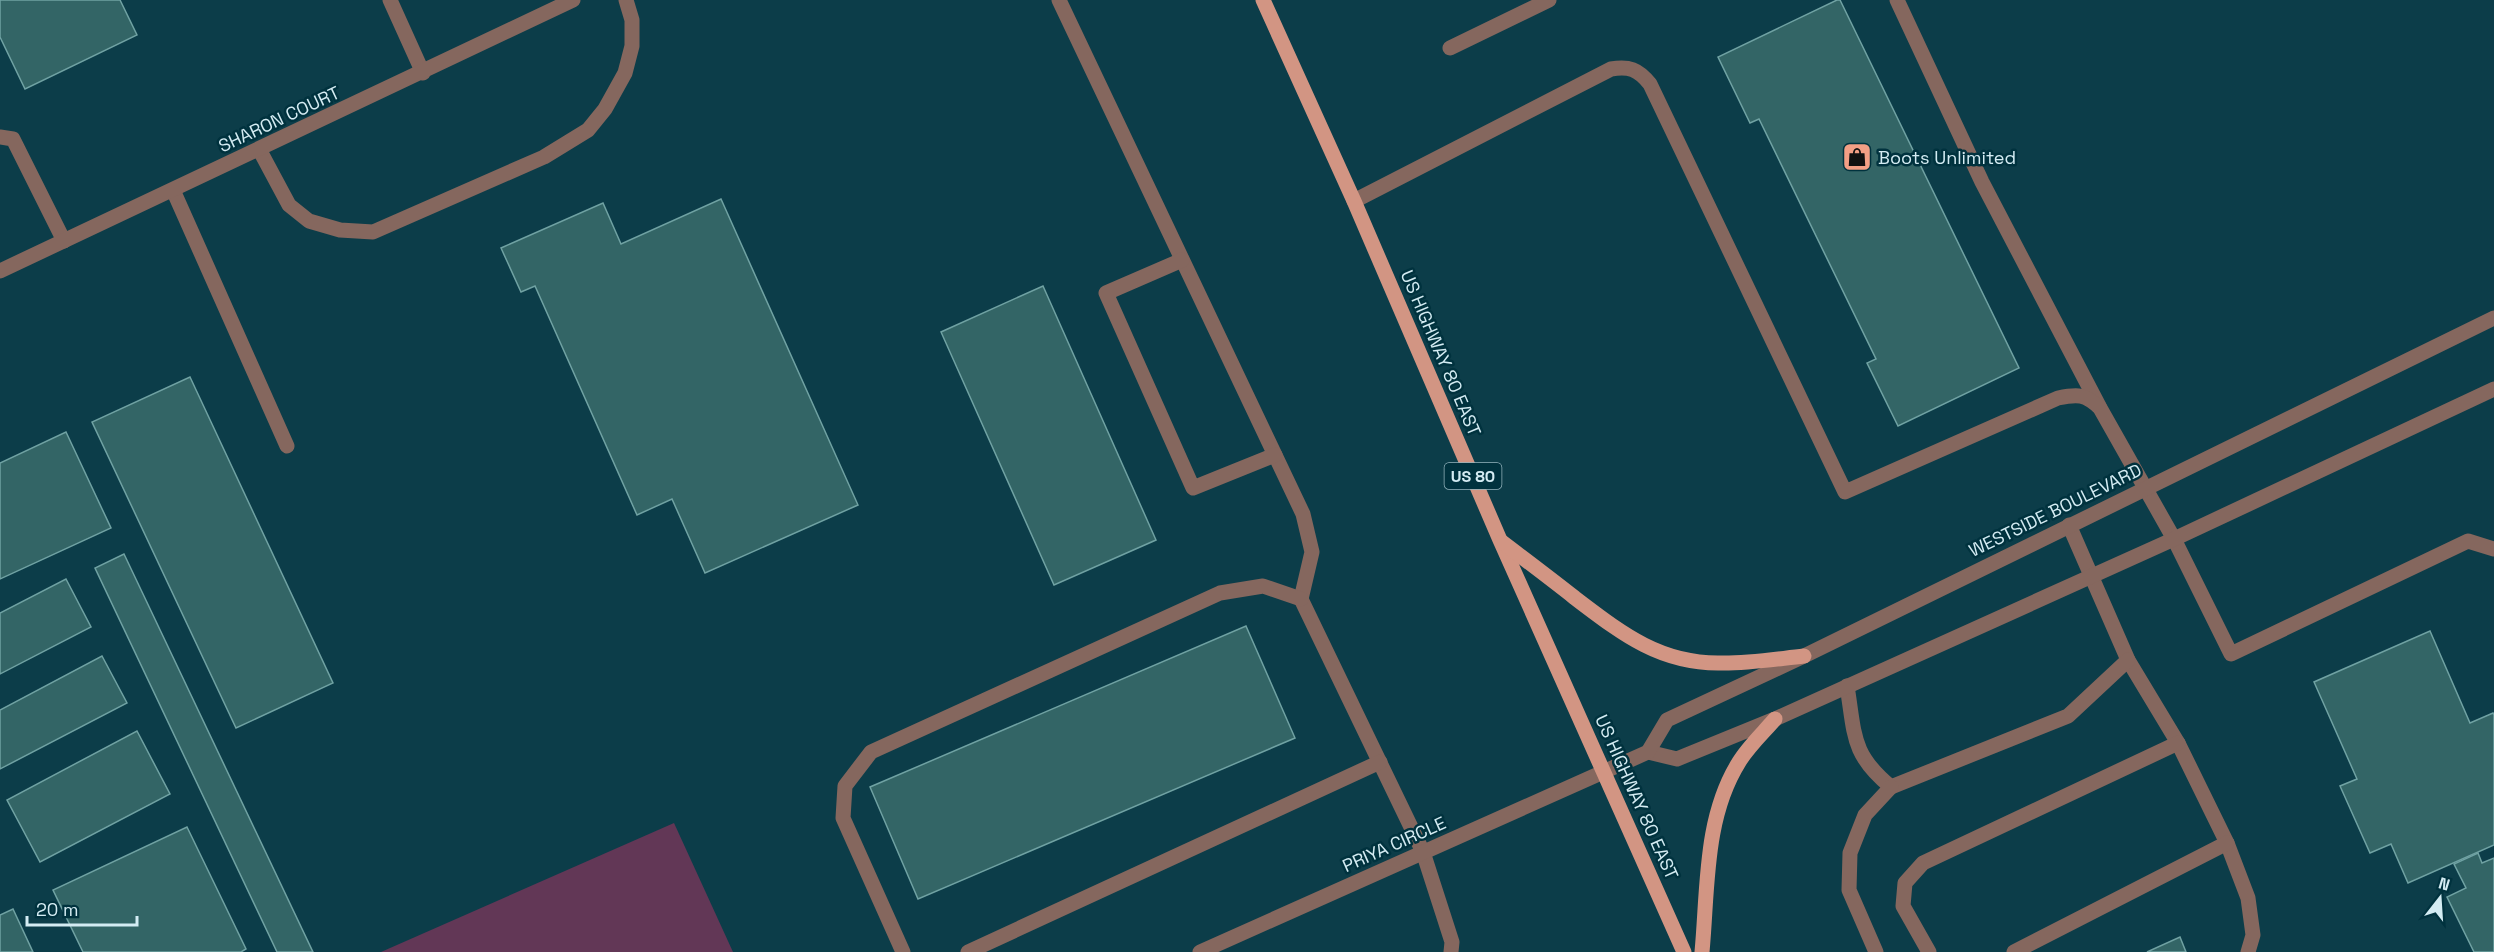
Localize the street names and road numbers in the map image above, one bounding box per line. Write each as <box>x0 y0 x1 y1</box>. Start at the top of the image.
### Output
street label: SHARON COURT <box>215 81 344 157</box>
street label: US HIGHWAY 80 EAST <box>1396 267 1487 440</box>
street label: WESTSIDE BOULEVARD <box>1965 458 2145 562</box>
road number: US 80 <box>1444 463 1502 489</box>
street label: US HIGHWAY 80 EAST <box>1590 711 1684 883</box>
street label: PRIYA CIRCLE <box>1339 811 1449 877</box>

